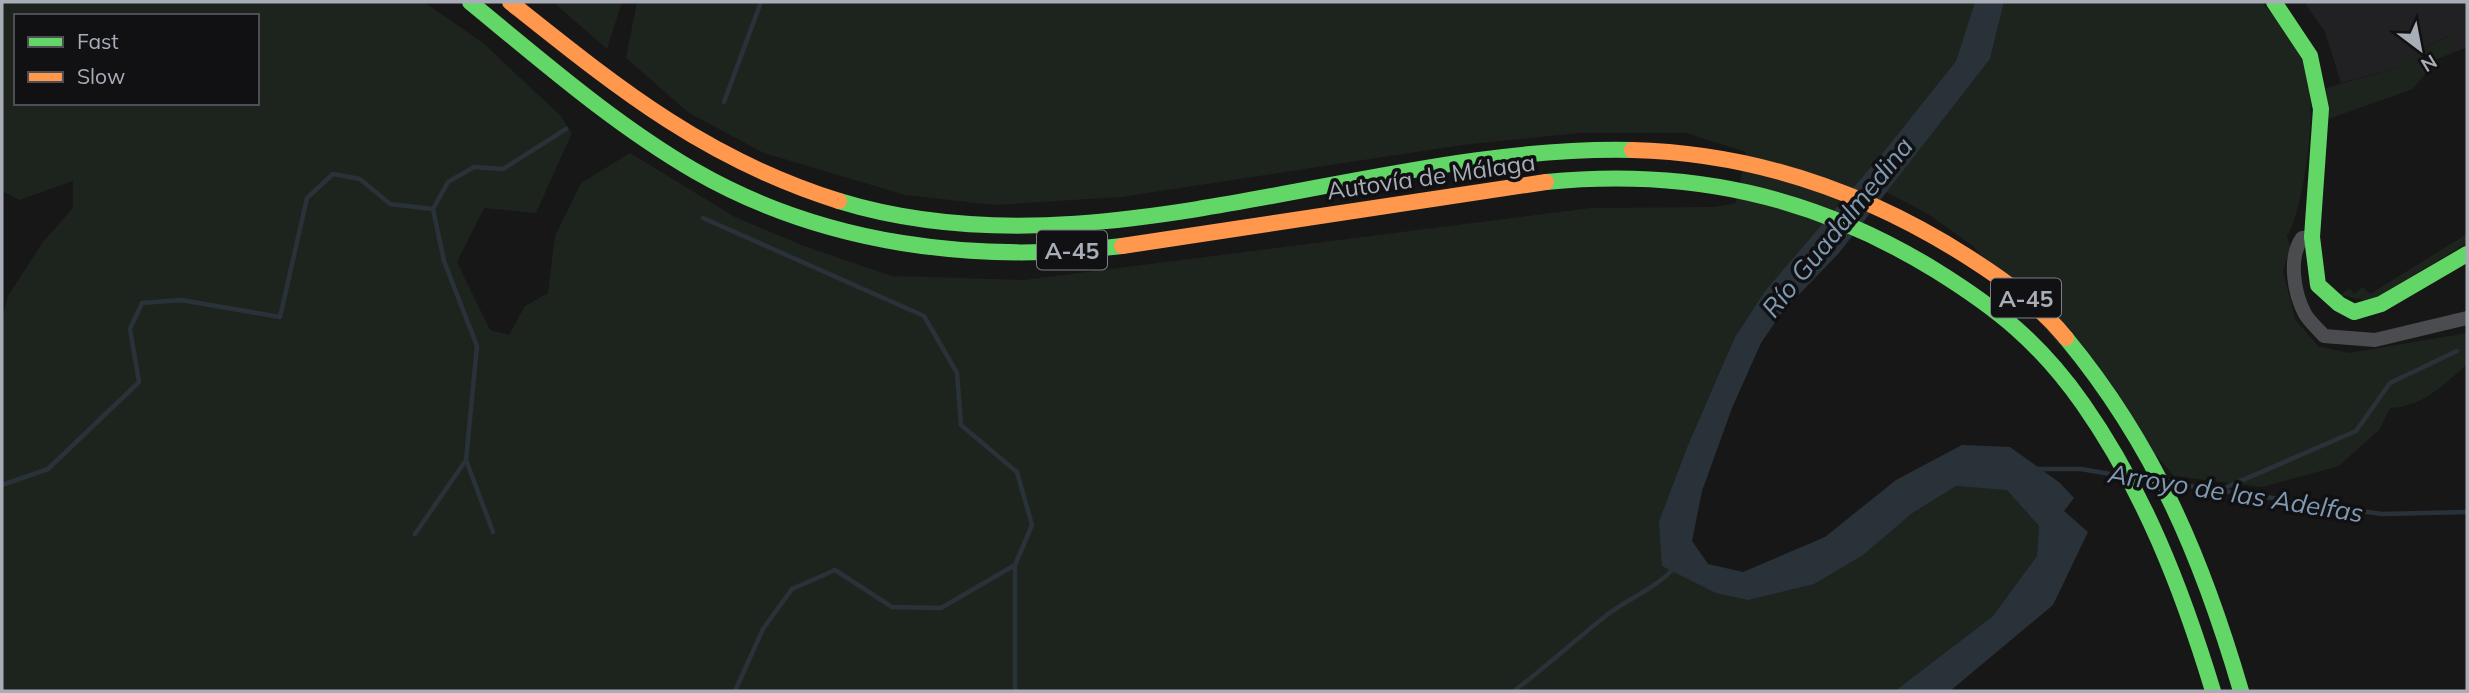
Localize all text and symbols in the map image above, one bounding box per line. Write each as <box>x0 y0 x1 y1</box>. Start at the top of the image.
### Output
legend <box>14 14 259 105</box>
north arrow <box>2385 14 2455 84</box>
text: Fast <box>77 28 119 54</box>
text: N <box>2417 49 2441 77</box>
text: Slow <box>77 63 125 89</box>
water label: Río Guadalmedina <box>1754 130 1920 324</box>
street label: Autovía de Málaga <box>1325 147 1537 205</box>
road number: A-45 <box>1037 230 1107 270</box>
road number: A-45 <box>1991 278 2061 318</box>
water label: Arroyo de las Adelfas <box>2105 456 2366 529</box>

